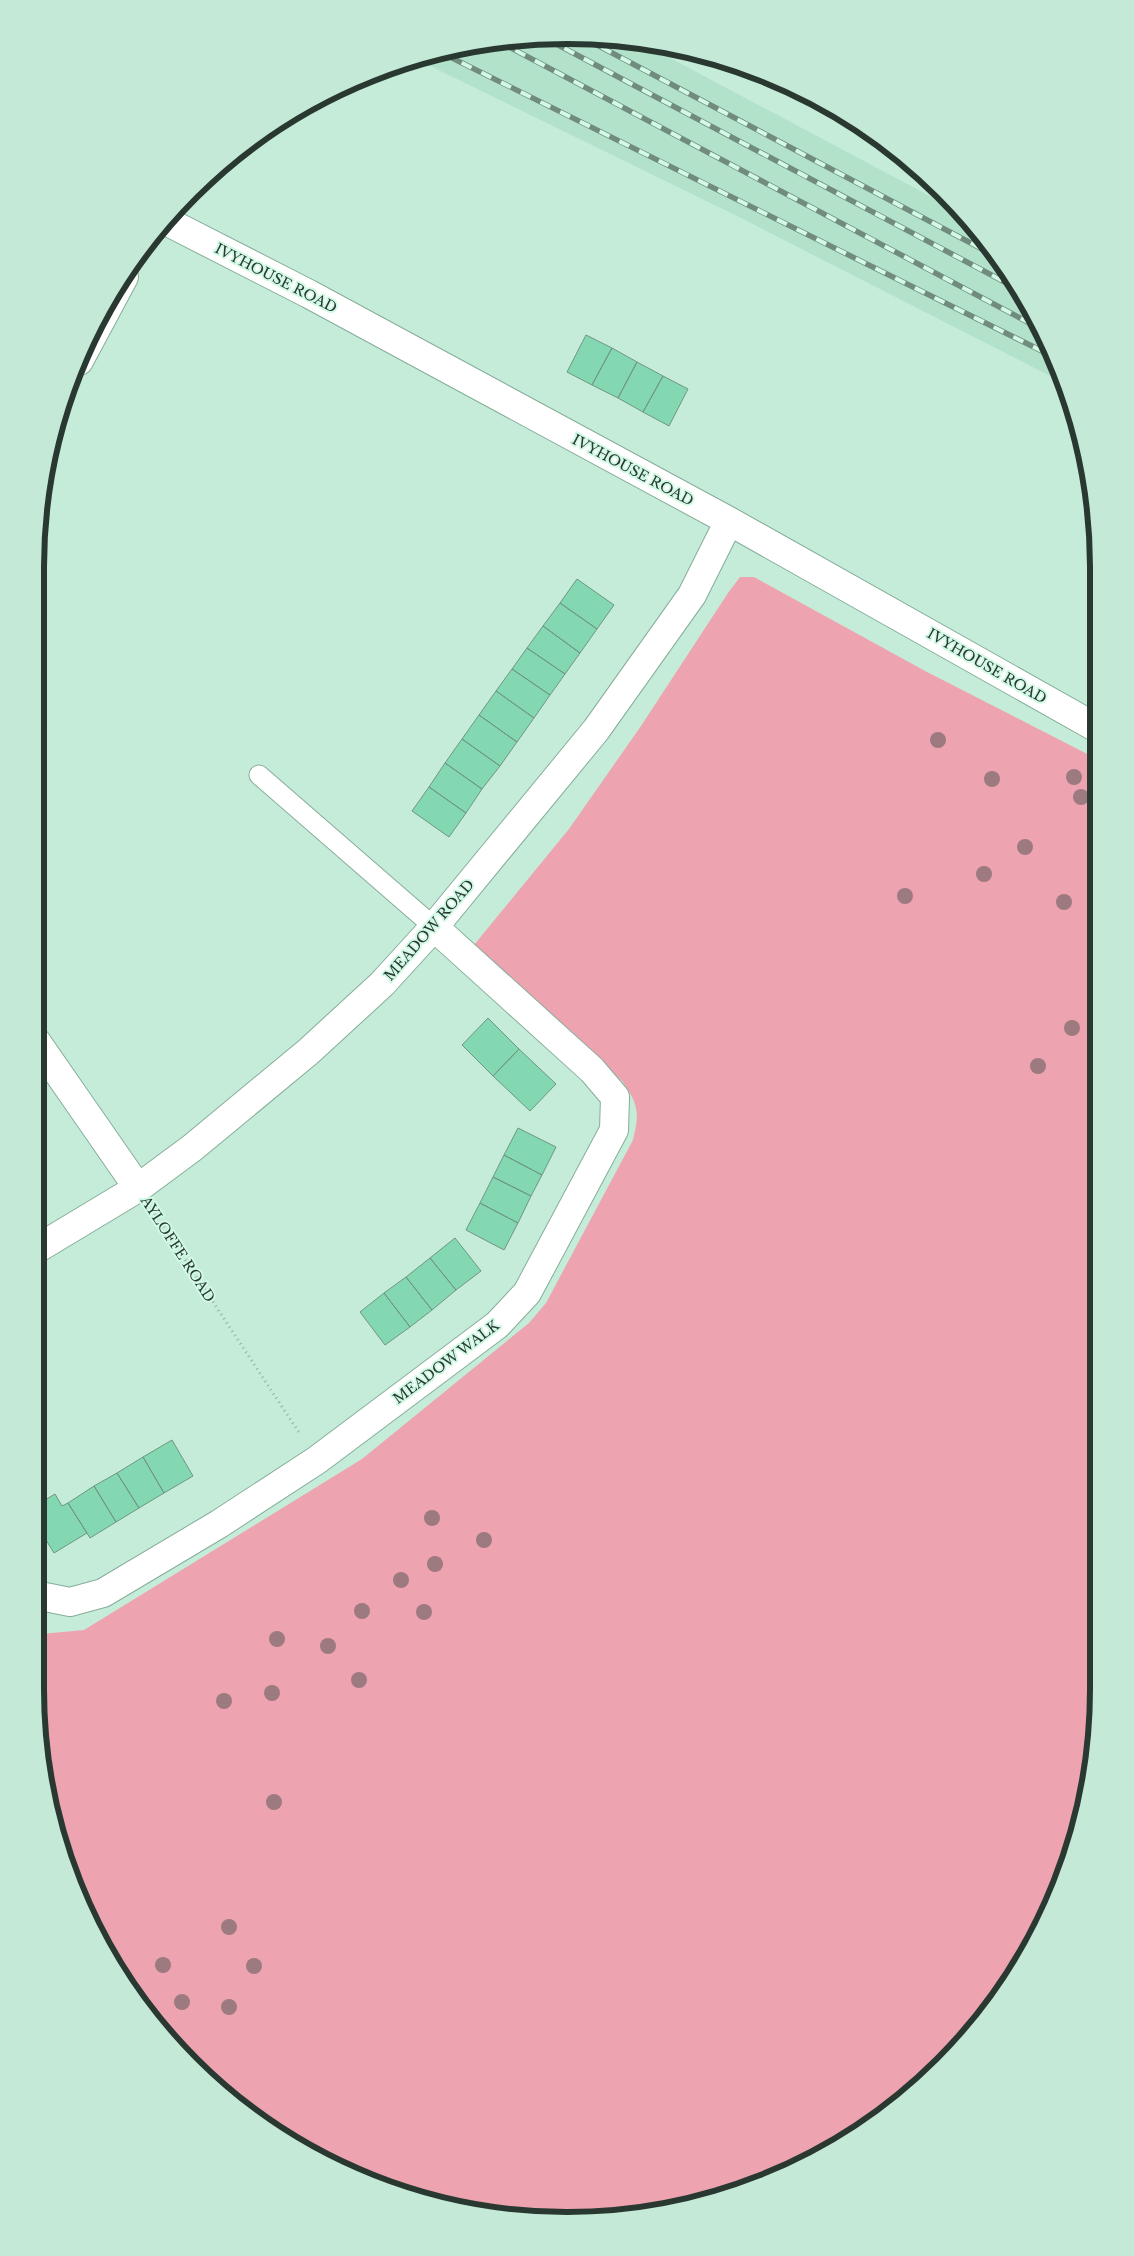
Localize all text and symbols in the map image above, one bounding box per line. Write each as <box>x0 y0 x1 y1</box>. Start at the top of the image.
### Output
street label: IVYHOUSE ROAD <box>212 239 340 317</box>
street label: IVYHOUSE ROAD <box>569 430 697 510</box>
street label: IVYHOUSE ROAD <box>924 624 1050 708</box>
street label: MEADOW ROAD <box>380 876 478 984</box>
street label: AYLOFFE ROAD <box>136 1192 219 1305</box>
street label: MEADOW WALK <box>389 1316 503 1408</box>

